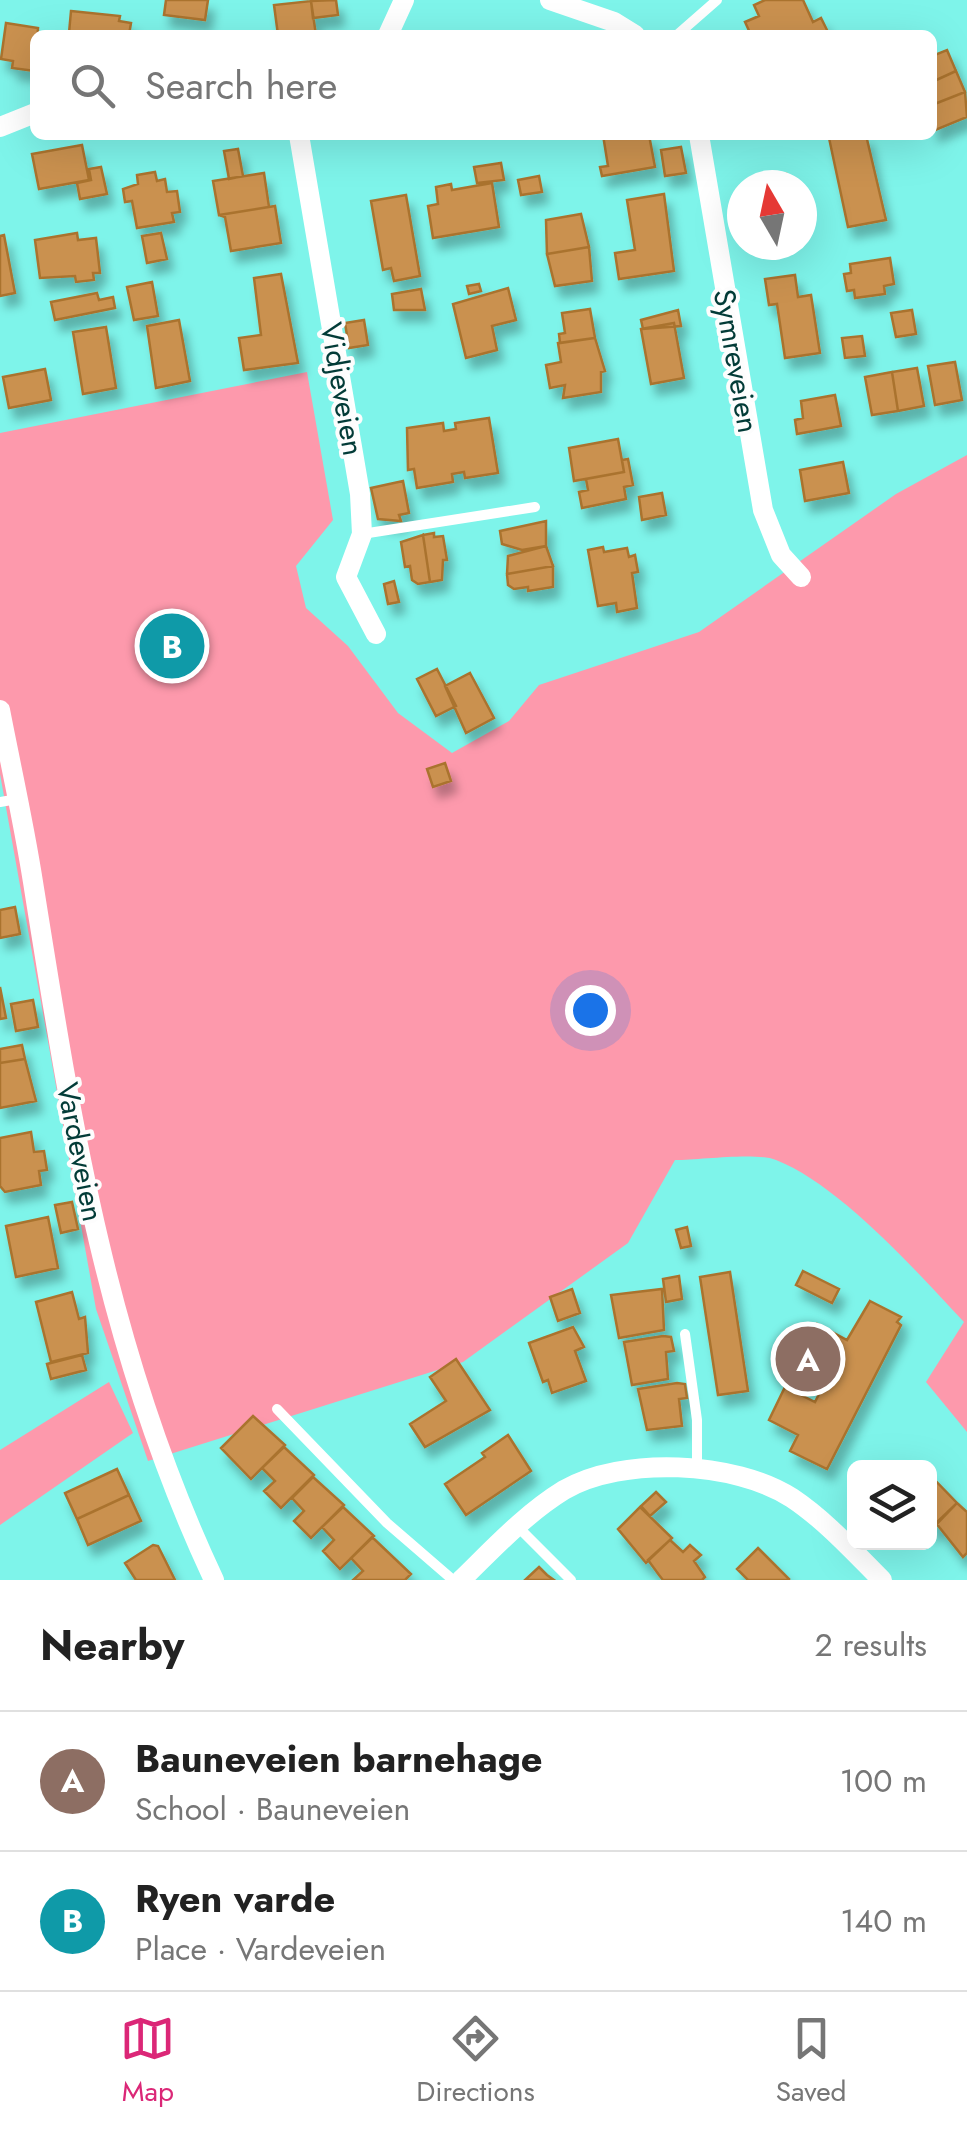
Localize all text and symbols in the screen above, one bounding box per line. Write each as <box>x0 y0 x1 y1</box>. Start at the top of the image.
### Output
search box <box>30 30 937 140</box>
icon: search <box>65 58 120 113</box>
text: Search here <box>145 58 337 113</box>
north arrow <box>727 170 817 260</box>
street label: Symreveien <box>703 286 770 436</box>
street label: Vidjeveien <box>310 319 375 459</box>
pin: B <box>140 608 204 684</box>
your location <box>565 985 616 1036</box>
street label: Vardeveien <box>46 1079 115 1225</box>
pin: A <box>776 1322 840 1396</box>
map controls <box>847 1460 937 1550</box>
button: layers <box>847 1460 937 1550</box>
text: Nearby <box>40 1615 184 1676</box>
text: 2 results <box>815 1622 927 1668</box>
text: Bauneveien barnehage <box>135 1731 543 1786</box>
text: A <box>61 1758 84 1804</box>
text: 100 m <box>840 1758 927 1804</box>
text: School · Bauneveien <box>135 1786 410 1832</box>
text: Ryen varde <box>135 1871 335 1926</box>
text: B <box>62 1898 83 1944</box>
text: 140 m <box>840 1898 927 1944</box>
text: Place · Vardeveien <box>135 1926 386 1972</box>
tab: Map <box>120 2011 175 2112</box>
tab: Directions <box>416 2011 535 2112</box>
tab: Saved <box>776 2011 847 2112</box>

